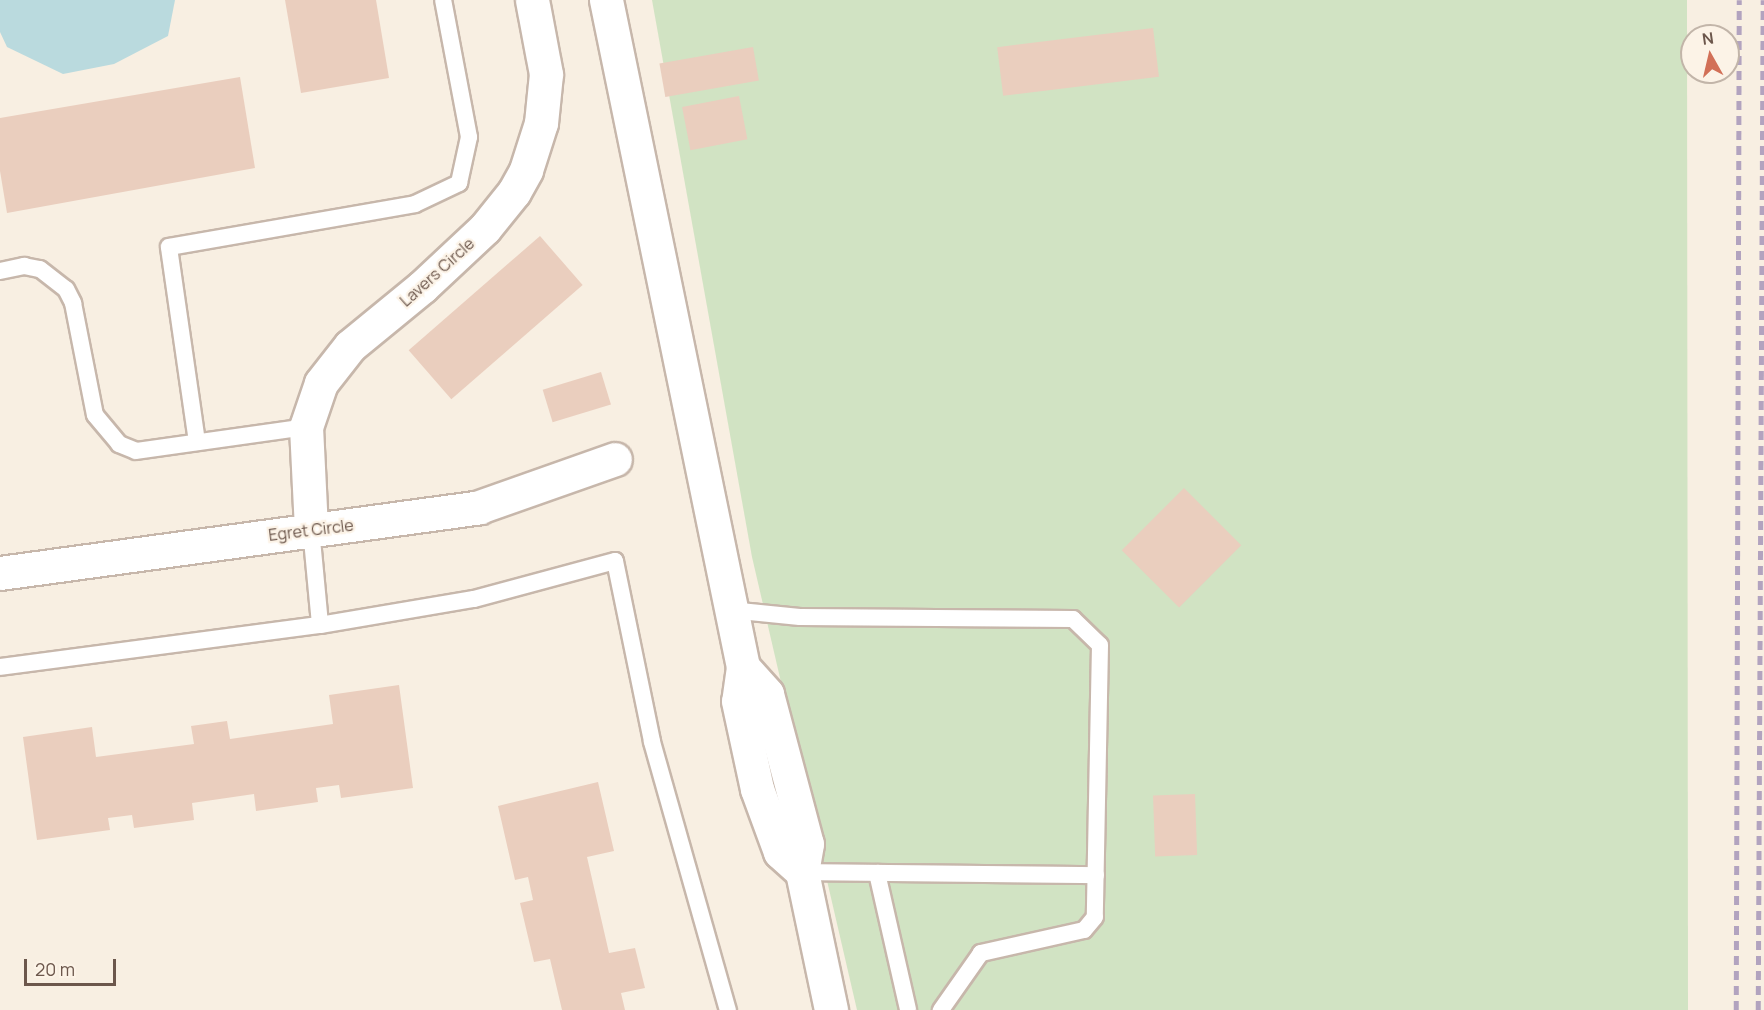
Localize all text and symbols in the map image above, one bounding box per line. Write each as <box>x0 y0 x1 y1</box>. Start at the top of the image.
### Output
north arrow <box>1680 24 1740 84</box>
text: N <box>1701 26 1715 50</box>
street label: Lavers Circle <box>396 234 478 310</box>
street label: Egret Circle <box>267 515 355 545</box>
scale bar <box>27 947 118 985</box>
text: 20 m <box>35 957 75 981</box>

